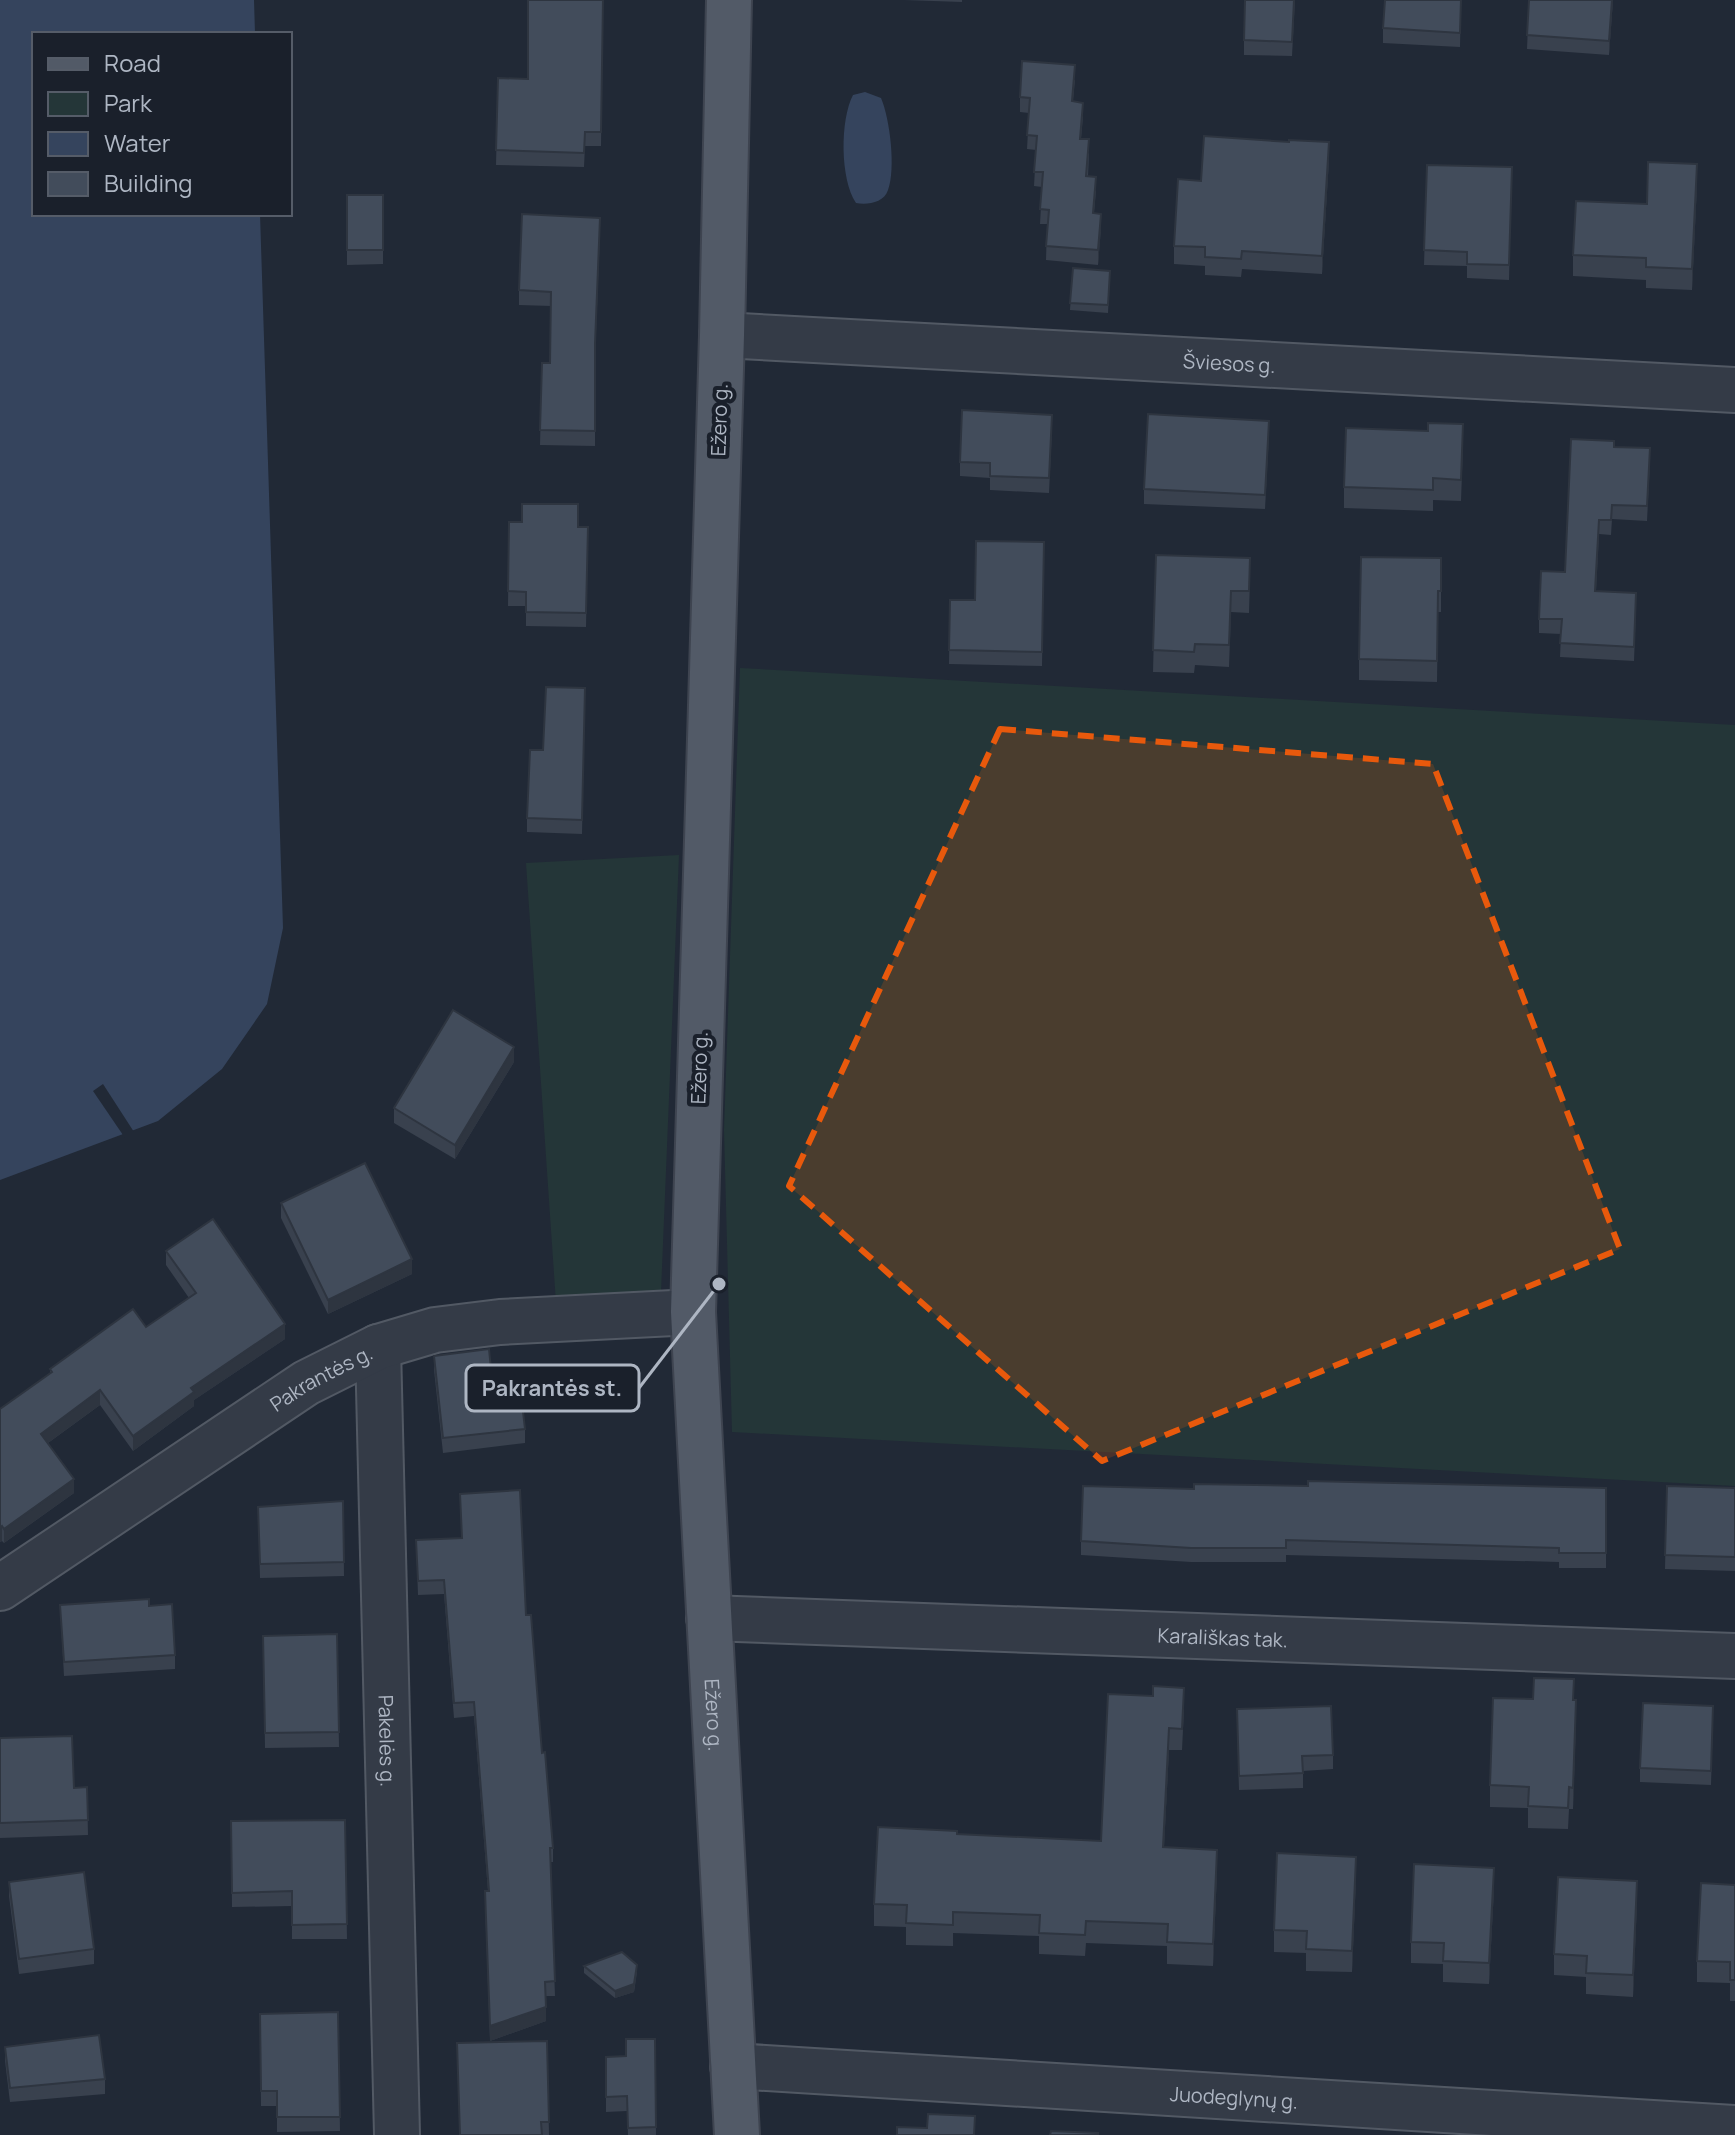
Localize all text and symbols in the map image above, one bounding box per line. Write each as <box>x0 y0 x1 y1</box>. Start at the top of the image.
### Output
legend <box>32 32 292 216</box>
text: Road <box>104 46 161 79</box>
text: Park <box>104 86 153 119</box>
text: Water <box>104 126 171 159</box>
text: Building <box>104 166 192 199</box>
street label: Šviesos g. <box>1182 347 1276 379</box>
street label: Ežero g. <box>704 383 734 457</box>
street label: Ežero g. <box>684 1031 714 1105</box>
street label: Pakrantės g. <box>264 1339 377 1417</box>
callout: Pakrantės st. <box>466 1365 639 1411</box>
text: Pakrantės st. <box>482 1373 622 1403</box>
street label: Karališkas tak. <box>1157 1621 1288 1653</box>
street label: Ežero g. <box>699 1678 730 1752</box>
street label: Pakelės g. <box>373 1695 402 1787</box>
street label: Juodeglynų g. <box>1169 2080 1299 2114</box>

